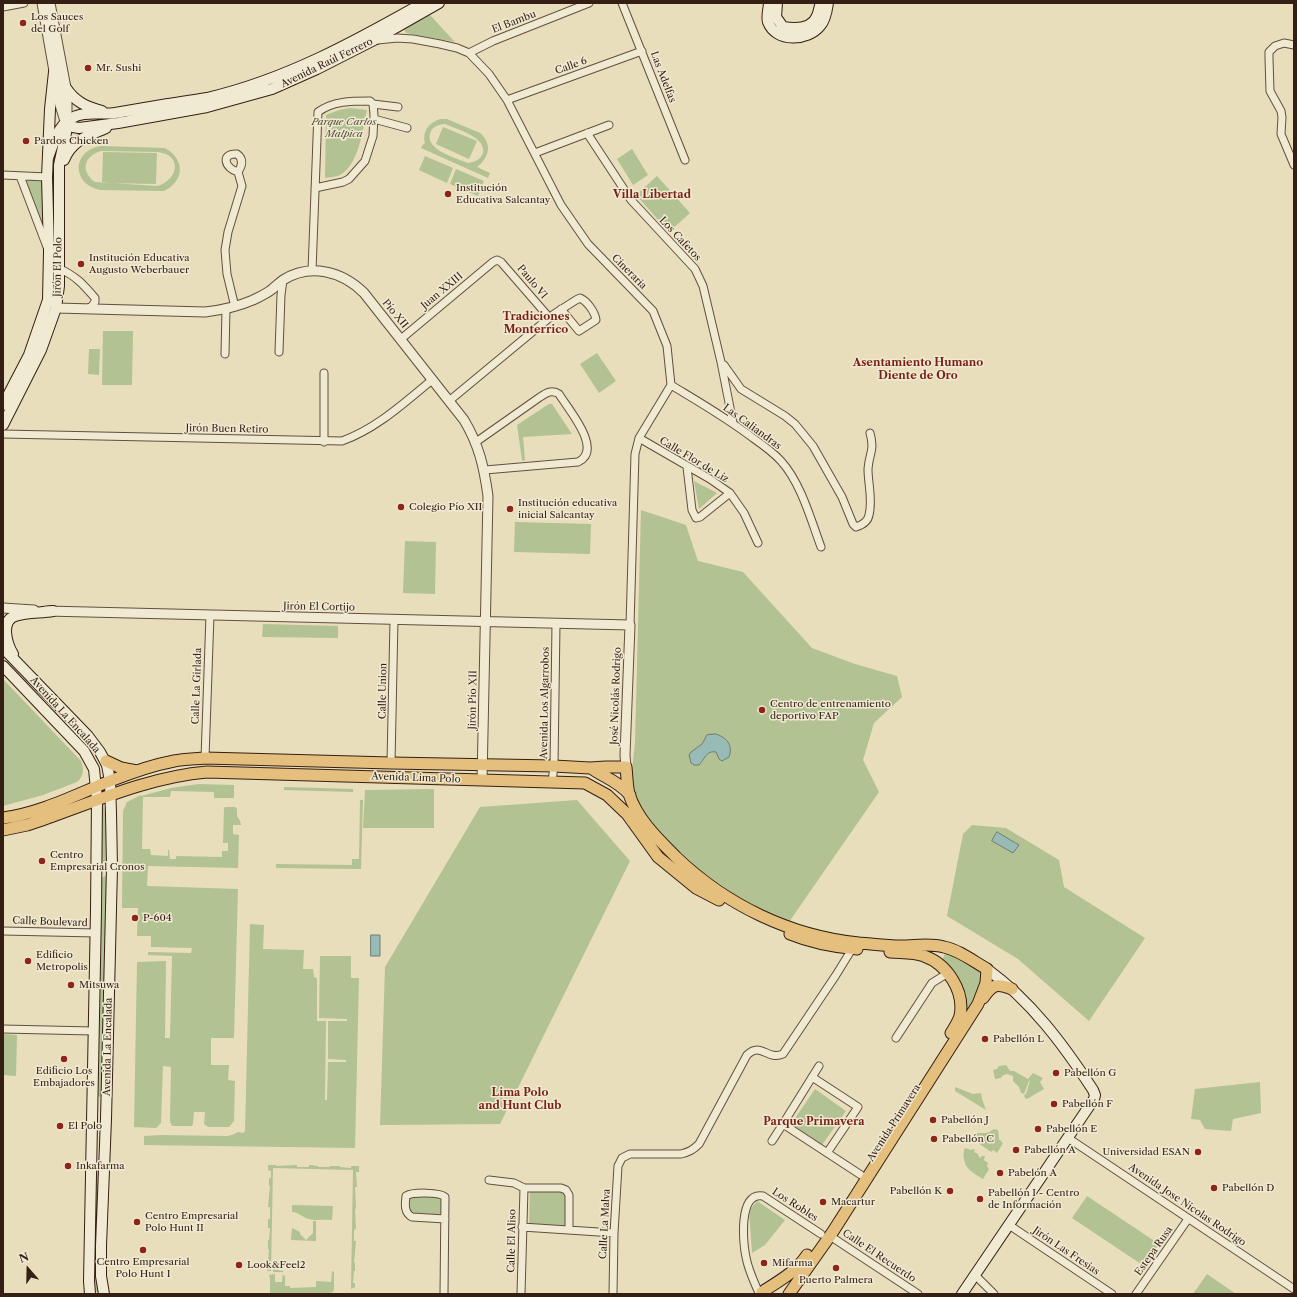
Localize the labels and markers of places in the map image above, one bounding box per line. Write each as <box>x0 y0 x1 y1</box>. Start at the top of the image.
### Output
place label: Los Sauces del Golf <box>31 11 83 34</box>
marker: Los Sauces del Golf <box>18 18 28 28</box>
place label: Mr. Sushi <box>96 62 141 74</box>
marker: Mr. Sushi <box>83 63 93 73</box>
place label: Pardos Chicken <box>34 135 109 147</box>
marker: Pardos Chicken <box>21 136 31 146</box>
place label: Institución Educativa Salcantay <box>456 182 550 206</box>
marker: Institución Educativa Salcantay <box>443 189 453 199</box>
place label: Institución Educativa Augusto Weberbauer <box>89 252 189 276</box>
marker: Institución Educativa Augusto Weberbauer <box>76 259 86 269</box>
place label: Institución educativa inicial Salcantay <box>518 497 617 520</box>
place label: Colegio Pío XII <box>409 501 482 513</box>
marker: Colegio Pío XII <box>396 502 406 512</box>
marker: Institución educativa inicial Salcantay <box>505 504 515 514</box>
place label: Centro de entrenamiento deportivo FAP <box>770 698 891 722</box>
marker: Centro de entrenamiento deportivo FAP <box>757 705 767 715</box>
place label: Centro Empresarial Cronos <box>50 849 145 872</box>
marker: Centro Empresarial Cronos <box>37 856 47 866</box>
place label: P-604 <box>143 912 172 924</box>
marker: P-604 <box>130 913 140 923</box>
place label: Edificio Metropolis <box>36 949 88 972</box>
marker: Edificio Metropolis <box>23 956 33 966</box>
place label: Mitsuwa <box>79 979 119 991</box>
marker: Mitsuwa <box>66 980 76 990</box>
place label: Pabellón L <box>993 1033 1044 1045</box>
marker: Pabellón L <box>980 1034 990 1044</box>
marker: Edificio Los Embajadores <box>59 1054 69 1064</box>
place label: Edificio Los Embajadores <box>33 1065 95 1088</box>
place label: Pabellón G <box>1064 1067 1116 1079</box>
marker: Pabellón G <box>1051 1068 1061 1078</box>
place label: Pabellón F <box>1062 1098 1113 1110</box>
marker: Pabellón F <box>1049 1099 1059 1109</box>
place label: Pabellón J <box>941 1114 989 1126</box>
marker: Pabellón J <box>928 1115 938 1125</box>
place label: El Polo <box>68 1120 102 1132</box>
marker: El Polo <box>55 1121 65 1131</box>
place label: Pabellón E <box>1046 1123 1097 1135</box>
marker: Pabellón E <box>1033 1124 1043 1134</box>
place label: Pabellón C <box>942 1133 994 1145</box>
marker: Pabellón C <box>929 1134 939 1144</box>
place label: Pabellón A <box>1024 1144 1076 1156</box>
marker: Pabellón A <box>1011 1145 1021 1155</box>
place label: Universidad ESAN <box>1103 1146 1190 1158</box>
marker: Universidad ESAN <box>1193 1147 1203 1157</box>
place label: Inkafarma <box>76 1160 125 1172</box>
marker: Inkafarma <box>63 1161 73 1171</box>
place label: Pabelón A <box>1008 1167 1057 1179</box>
marker: Pabelón A <box>995 1168 1005 1178</box>
place label: Pabellón D <box>1222 1182 1274 1194</box>
marker: Pabellón D <box>1209 1183 1219 1193</box>
place label: Pabellón K <box>890 1185 942 1197</box>
marker: Pabellón K <box>945 1186 955 1196</box>
place label: Pabellón I - Centro de Información <box>988 1187 1079 1210</box>
marker: Pabellón I - Centro de Información <box>975 1194 985 1204</box>
place label: Macartur <box>831 1196 875 1208</box>
marker: Macartur <box>818 1197 828 1207</box>
place label: Centro Empresarial Polo Hunt II <box>145 1210 238 1234</box>
marker: Centro Empresarial Polo Hunt II <box>132 1217 142 1227</box>
marker: Centro Empresarial Polo Hunt I <box>138 1245 148 1255</box>
place label: Centro Empresarial Polo Hunt I <box>96 1256 190 1280</box>
place label: Mifarma <box>772 1257 813 1269</box>
marker: Mifarma <box>759 1258 769 1268</box>
place label: Look&Feel2 <box>247 1259 306 1271</box>
marker: Look&Feel2 <box>234 1260 244 1270</box>
marker: Puerto Palmera <box>831 1263 841 1273</box>
place label: Puerto Palmera <box>799 1274 873 1286</box>

